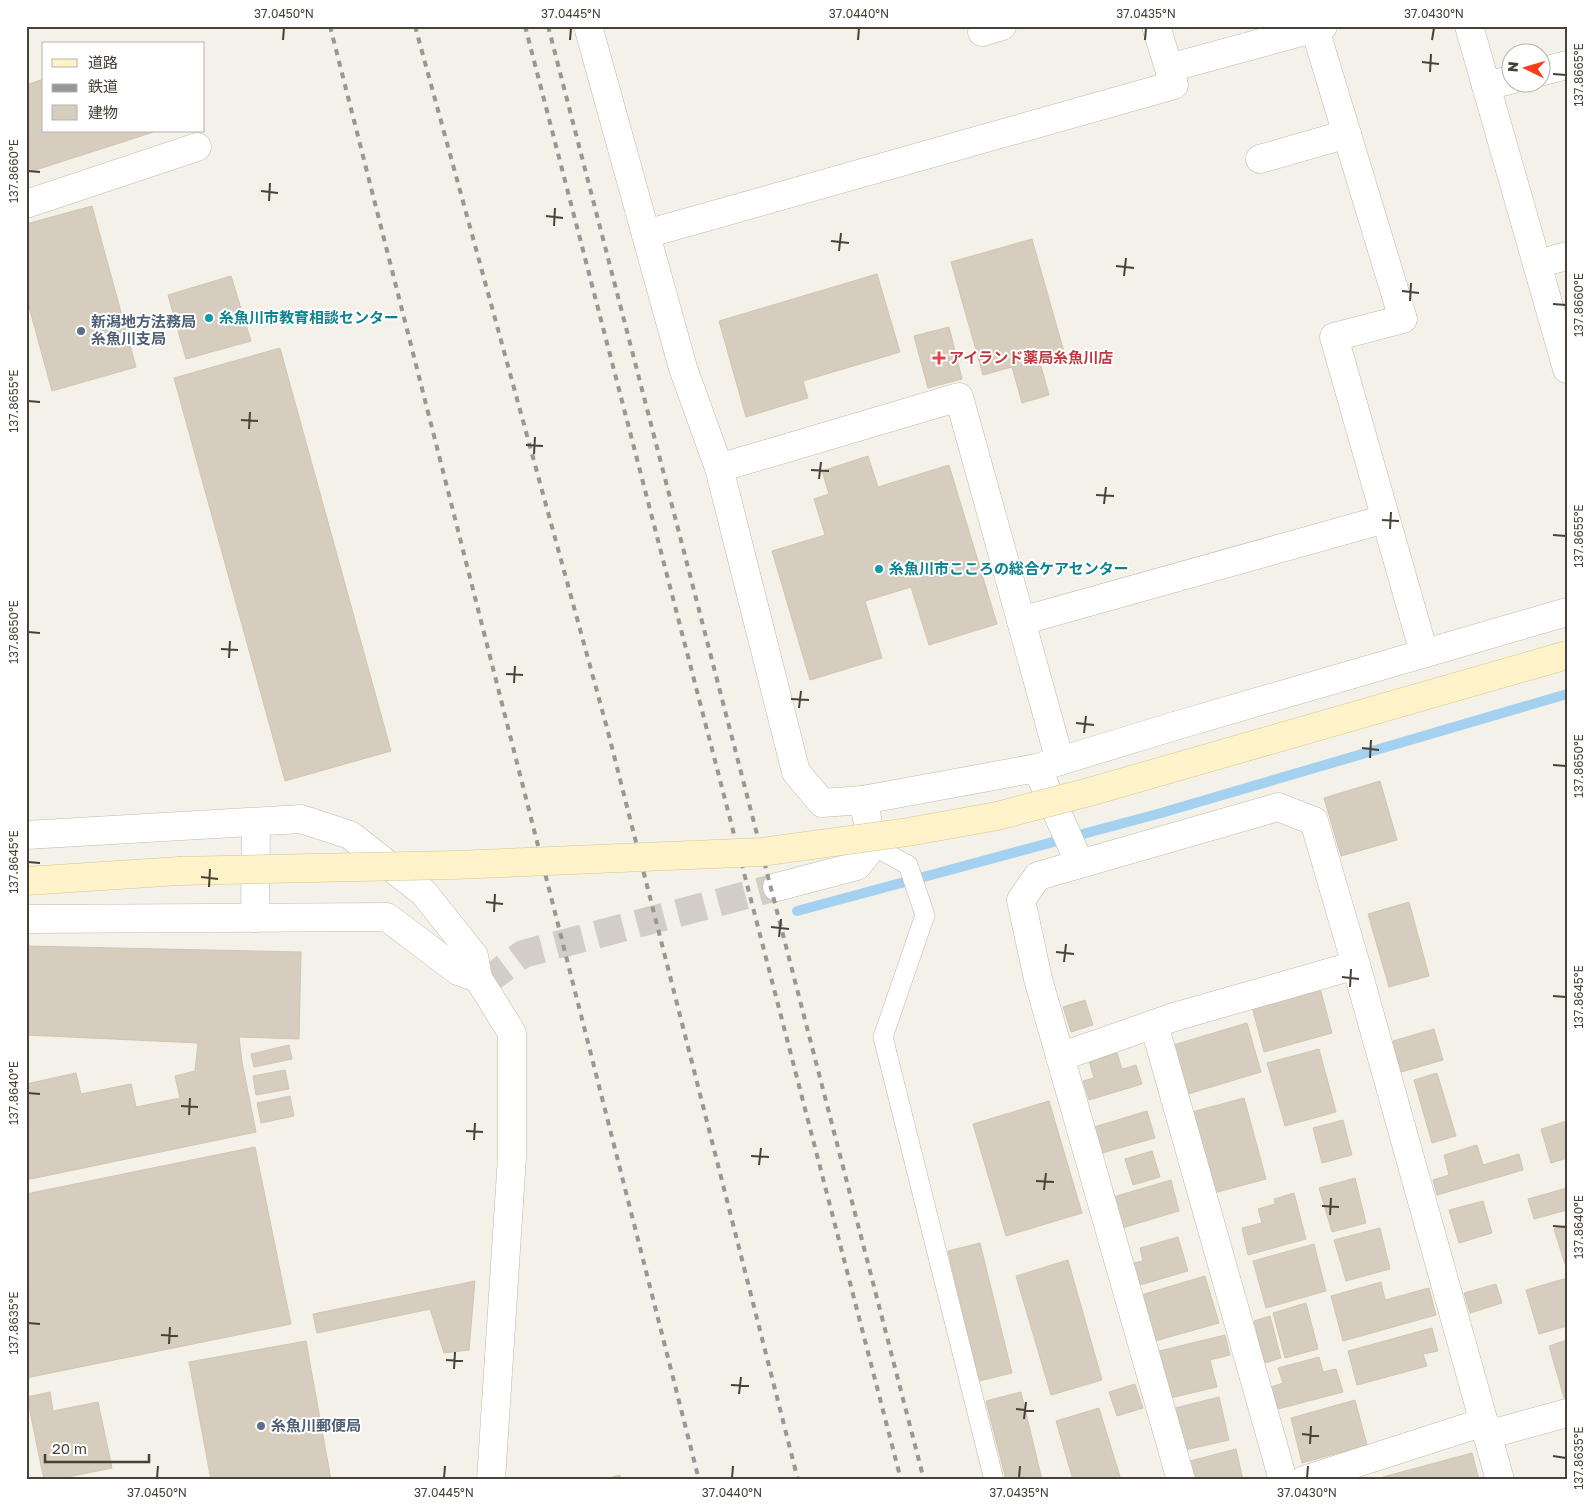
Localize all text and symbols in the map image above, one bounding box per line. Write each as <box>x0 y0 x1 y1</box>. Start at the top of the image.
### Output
text: 37.0450°N <box>254 6 314 21</box>
text: 37.0445°N <box>541 6 601 21</box>
text: 37.0440°N <box>829 6 889 21</box>
text: 37.0435°N <box>1116 6 1176 21</box>
text: 37.0430°N <box>1404 6 1464 21</box>
legend <box>42 42 205 132</box>
north arrow <box>1500 42 1550 92</box>
text: 137.8665°E <box>1571 43 1586 107</box>
text: 道路 <box>88 53 118 71</box>
text: N <box>1504 61 1521 73</box>
text: 鉄道 <box>88 77 118 95</box>
text: 建物 <box>88 103 118 121</box>
text: 137.8660°E <box>6 139 21 203</box>
text: 137.8660°E <box>1571 273 1586 337</box>
place label: 糸魚川市教育相談センター <box>219 308 399 326</box>
place label: 新潟地方法務局 糸魚川支局 <box>91 312 196 347</box>
marker: 糸魚川市教育相談センター <box>203 312 215 324</box>
marker: 新潟地方法務局 糸魚川支局 <box>75 325 87 337</box>
place label: アイランド薬局糸魚川店 <box>949 348 1113 366</box>
marker: アイランド薬局糸魚川店 <box>933 352 945 364</box>
text: 137.8655°E <box>6 369 21 433</box>
text: 137.8655°E <box>1571 504 1586 568</box>
place label: 糸魚川市こころの総合ケアセンター <box>889 559 1129 577</box>
marker: 糸魚川市こころの総合ケアセンター <box>873 563 885 575</box>
text: 137.8650°E <box>6 600 21 664</box>
text: 137.8650°E <box>1571 734 1586 798</box>
text: 137.8645°E <box>6 830 21 894</box>
text: 137.8645°E <box>1571 965 1586 1029</box>
text: 137.8640°E <box>6 1061 21 1125</box>
text: 137.8640°E <box>1571 1195 1586 1259</box>
text: 137.8635°E <box>6 1291 21 1355</box>
place label: 糸魚川郵便局 <box>271 1416 361 1434</box>
marker: 糸魚川郵便局 <box>255 1420 267 1432</box>
text: 137.8635°E <box>1571 1426 1586 1490</box>
scale bar <box>45 1431 149 1463</box>
text: 20 m <box>52 1439 87 1457</box>
text: 37.0450°N <box>127 1485 187 1500</box>
text: 37.0445°N <box>414 1485 474 1500</box>
text: 37.0440°N <box>702 1485 762 1500</box>
text: 37.0435°N <box>989 1485 1049 1500</box>
text: 37.0430°N <box>1277 1485 1337 1500</box>

